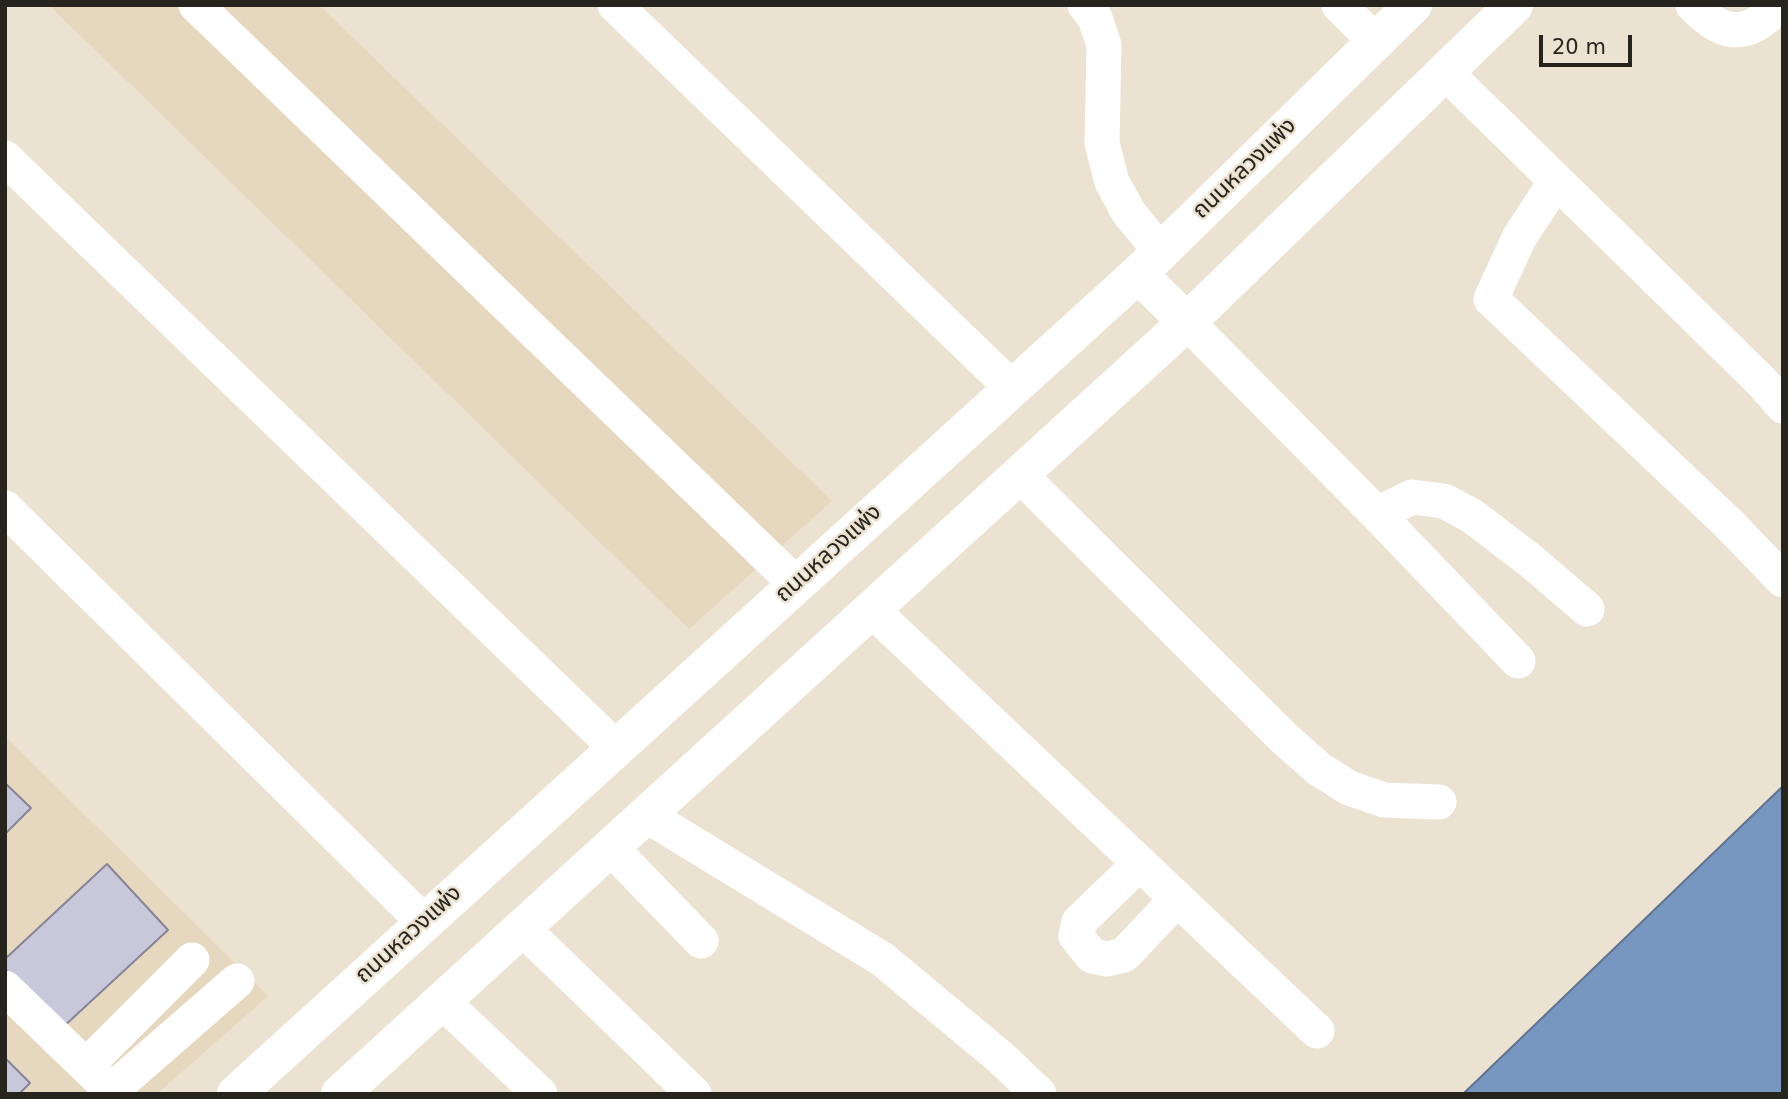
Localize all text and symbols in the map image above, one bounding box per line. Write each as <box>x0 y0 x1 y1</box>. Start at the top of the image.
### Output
scale bar <box>1543 21 1636 65</box>
text: 20 m <box>1552 35 1606 59</box>
street label: ถนนหลวงแพ่ง <box>1187 113 1303 225</box>
street label: ถนนหลวงแพ่ง <box>770 499 888 609</box>
street label: ถนนหลวงแพ่ง <box>350 880 468 990</box>

